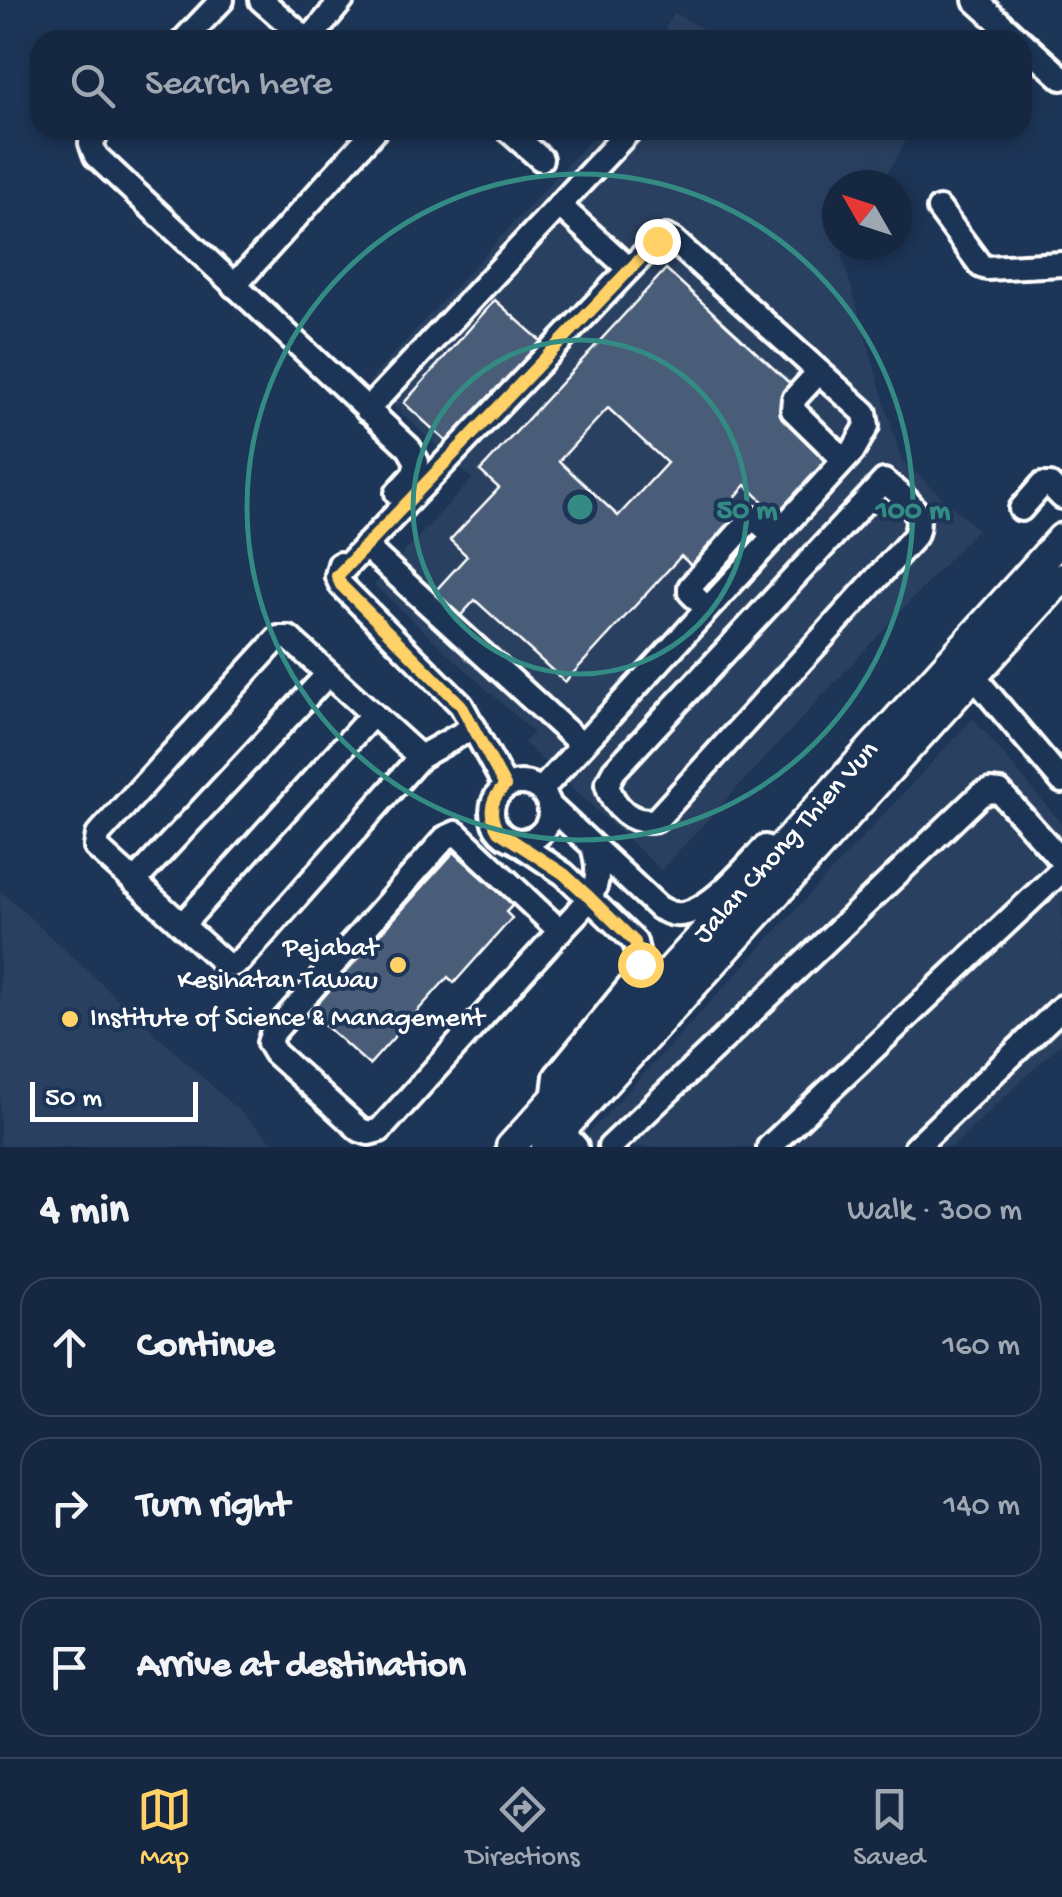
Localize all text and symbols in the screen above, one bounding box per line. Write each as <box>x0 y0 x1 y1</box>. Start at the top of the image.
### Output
search box <box>30 30 1032 140</box>
icon: search <box>65 58 120 113</box>
text: Search here <box>145 63 332 107</box>
north arrow <box>822 170 912 260</box>
route end <box>635 219 681 265</box>
centre of rings <box>562 489 598 525</box>
text: 50 m <box>716 495 778 530</box>
text: 100 m <box>875 495 951 530</box>
street label: Jalan Chong Thien Vun <box>687 734 887 951</box>
place label: Pejabat Kesihatan Tawau <box>178 933 381 998</box>
route start <box>618 942 664 988</box>
marker: Pejabat Kesihatan Tawau <box>387 954 409 976</box>
place label: Institute of Science & Management <box>90 1003 487 1036</box>
marker: Institute of Science & Management <box>59 1008 81 1030</box>
scale bar <box>30 1077 198 1122</box>
text: 50 m <box>45 1083 102 1116</box>
text: 4 min <box>40 1188 129 1237</box>
text: Walk · 300 m <box>847 1193 1022 1231</box>
icon: ahead <box>42 1320 97 1375</box>
text: Continue <box>137 1325 275 1369</box>
text: 160 m <box>942 1328 1020 1366</box>
icon: right <box>42 1480 97 1535</box>
text: Turn right <box>137 1485 289 1529</box>
text: 140 m <box>943 1488 1020 1526</box>
icon: arrive <box>42 1640 97 1695</box>
text: Arrive at destination <box>137 1645 466 1689</box>
tab: Map <box>137 1782 192 1875</box>
tab: Directions <box>466 1782 580 1875</box>
tab: Saved <box>853 1782 925 1875</box>

